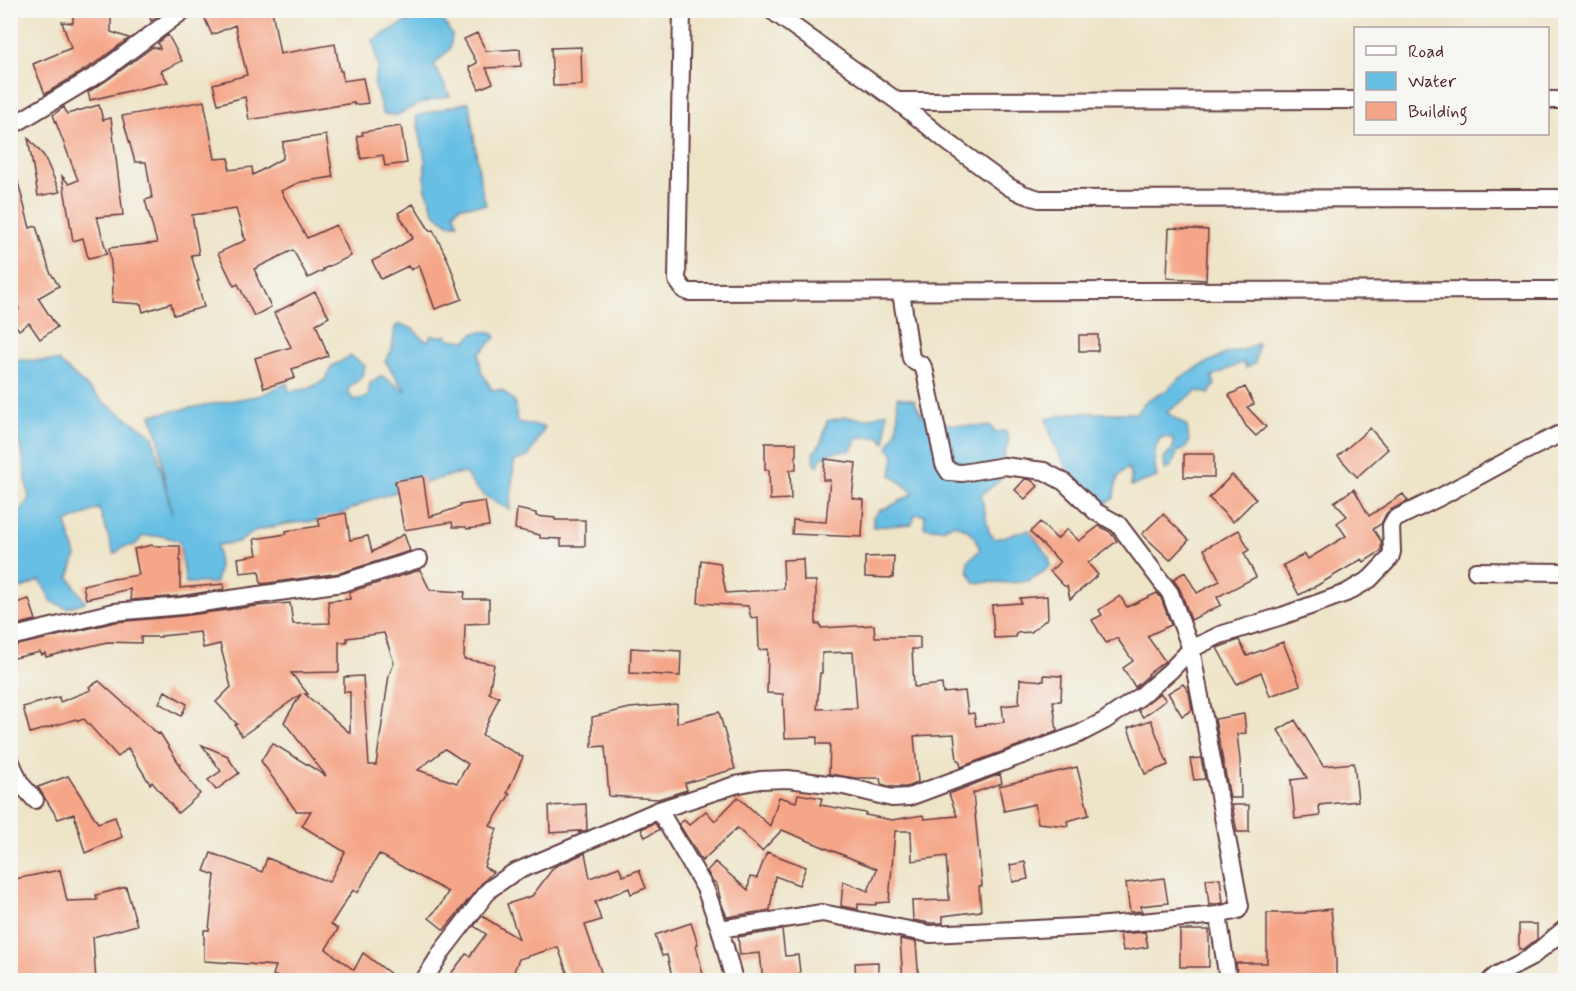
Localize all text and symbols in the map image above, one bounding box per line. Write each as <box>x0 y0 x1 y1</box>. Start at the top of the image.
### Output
legend <box>1354 27 1549 135</box>
text: Road <box>1408 40 1444 64</box>
text: Water <box>1408 70 1457 94</box>
text: Building <box>1408 100 1468 126</box>

